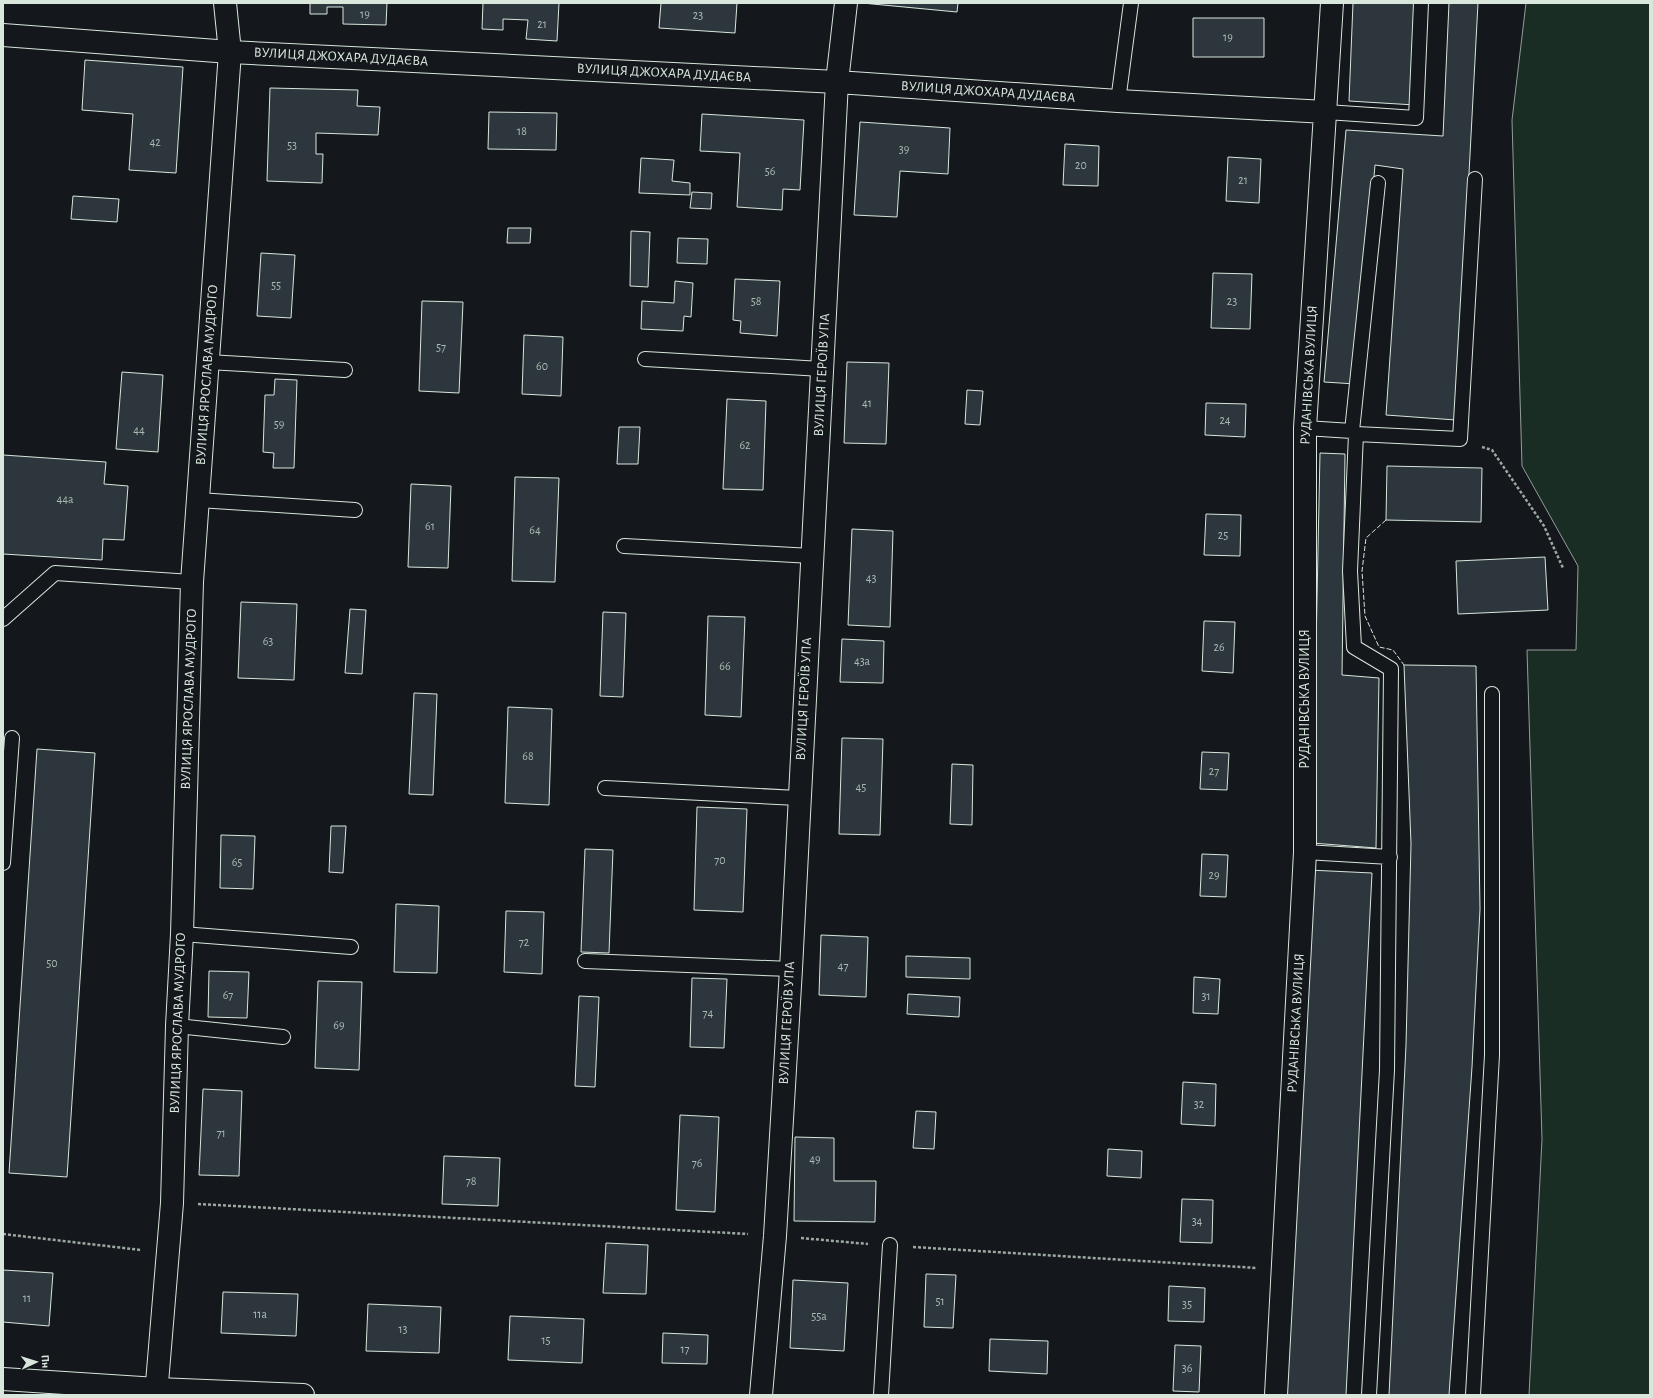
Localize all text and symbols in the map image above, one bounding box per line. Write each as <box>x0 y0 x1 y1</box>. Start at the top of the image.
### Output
house number: 19 <box>360 8 370 20</box>
house number: 23 <box>693 9 703 21</box>
house number: 21 <box>537 18 547 30</box>
house number: 19 <box>1223 31 1233 43</box>
street label: ВУЛИЦЯ ДЖОХАРА ДУДАЄВА <box>253 45 429 69</box>
street label: ВУЛИЦЯ ДЖОХАРА ДУДАЄВА <box>576 61 752 85</box>
street label: ВУЛИЦЯ ДЖОХАРА ДУДАЄВА <box>900 79 1076 105</box>
house number: 18 <box>517 125 527 137</box>
house number: 42 <box>149 136 161 148</box>
house number: 53 <box>287 139 297 151</box>
house number: 39 <box>899 143 910 155</box>
house number: 20 <box>1075 159 1087 171</box>
house number: 56 <box>765 165 776 177</box>
house number: 21 <box>1238 174 1248 186</box>
house number: 55 <box>271 279 281 291</box>
street label: ВУЛИЦЯ ЯРОСЛАВА МУДРОГО <box>194 284 220 466</box>
house number: 58 <box>751 295 762 307</box>
house number: 23 <box>1227 295 1237 307</box>
street label: РУДАНІВСЬКА ВУЛИЦЯ <box>1298 305 1320 445</box>
street label: ВУЛИЦЯ ГЕРОЇВ УПА <box>810 313 832 437</box>
house number: 57 <box>436 341 446 353</box>
house number: 60 <box>536 360 548 372</box>
house number: 41 <box>862 397 872 409</box>
house number: 24 <box>1219 414 1231 426</box>
house number: 59 <box>274 418 285 430</box>
house number: 44 <box>133 424 145 436</box>
house number: 62 <box>739 439 751 451</box>
house number: 44а <box>56 493 74 505</box>
house number: 61 <box>425 520 435 532</box>
house number: 64 <box>529 524 541 536</box>
house number: 25 <box>1218 529 1228 541</box>
house number: 43 <box>866 572 876 584</box>
street label: ВУЛИЦЯ ЯРОСЛАВА МУДРОГО <box>179 608 199 790</box>
street label: РУДАНІВСЬКА ВУЛИЦЯ <box>1298 629 1312 769</box>
house number: 63 <box>263 635 273 647</box>
street label: ВУЛИЦЯ ГЕРОЇВ УПА <box>792 637 814 761</box>
house number: 26 <box>1213 641 1225 653</box>
house number: 43а <box>854 655 871 667</box>
house number: 66 <box>719 660 731 672</box>
house number: 68 <box>522 750 534 762</box>
house number: 27 <box>1209 765 1219 777</box>
house number: 45 <box>856 781 866 793</box>
house number: 70 <box>714 854 726 866</box>
house number: 65 <box>232 856 242 868</box>
house number: 29 <box>1208 869 1220 881</box>
street label: ВУЛИЦЯ ЯРОСЛАВА МУДРОГО <box>168 932 188 1114</box>
house number: 72 <box>519 936 530 948</box>
street label: РУДАНІВСЬКА ВУЛИЦЯ <box>1285 953 1307 1093</box>
house number: 50 <box>46 957 58 969</box>
house number: 47 <box>838 960 848 972</box>
street label: ВУЛИЦЯ ГЕРОЇВ УПА <box>775 961 797 1085</box>
house number: 67 <box>223 989 233 1001</box>
house number: 31 <box>1201 990 1211 1002</box>
house number: 74 <box>703 1007 714 1019</box>
house number: 69 <box>333 1019 345 1031</box>
house number: 32 <box>1194 1098 1205 1110</box>
house number: 71 <box>216 1127 226 1139</box>
house number: 49 <box>809 1153 821 1165</box>
house number: 76 <box>692 1157 703 1169</box>
house number: 78 <box>466 1175 477 1187</box>
house number: 34 <box>1192 1215 1203 1227</box>
house number: 11 <box>23 1292 31 1304</box>
house number: 51 <box>935 1295 945 1307</box>
house number: 35 <box>1182 1298 1192 1310</box>
house number: 11а <box>253 1308 267 1320</box>
house number: 55а <box>811 1310 827 1322</box>
house number: 13 <box>398 1323 408 1335</box>
house number: 15 <box>541 1334 551 1346</box>
north arrow <box>16 1342 56 1382</box>
house number: 17 <box>680 1343 690 1355</box>
text: Пн <box>40 1354 51 1368</box>
house number: 36 <box>1182 1362 1193 1374</box>

